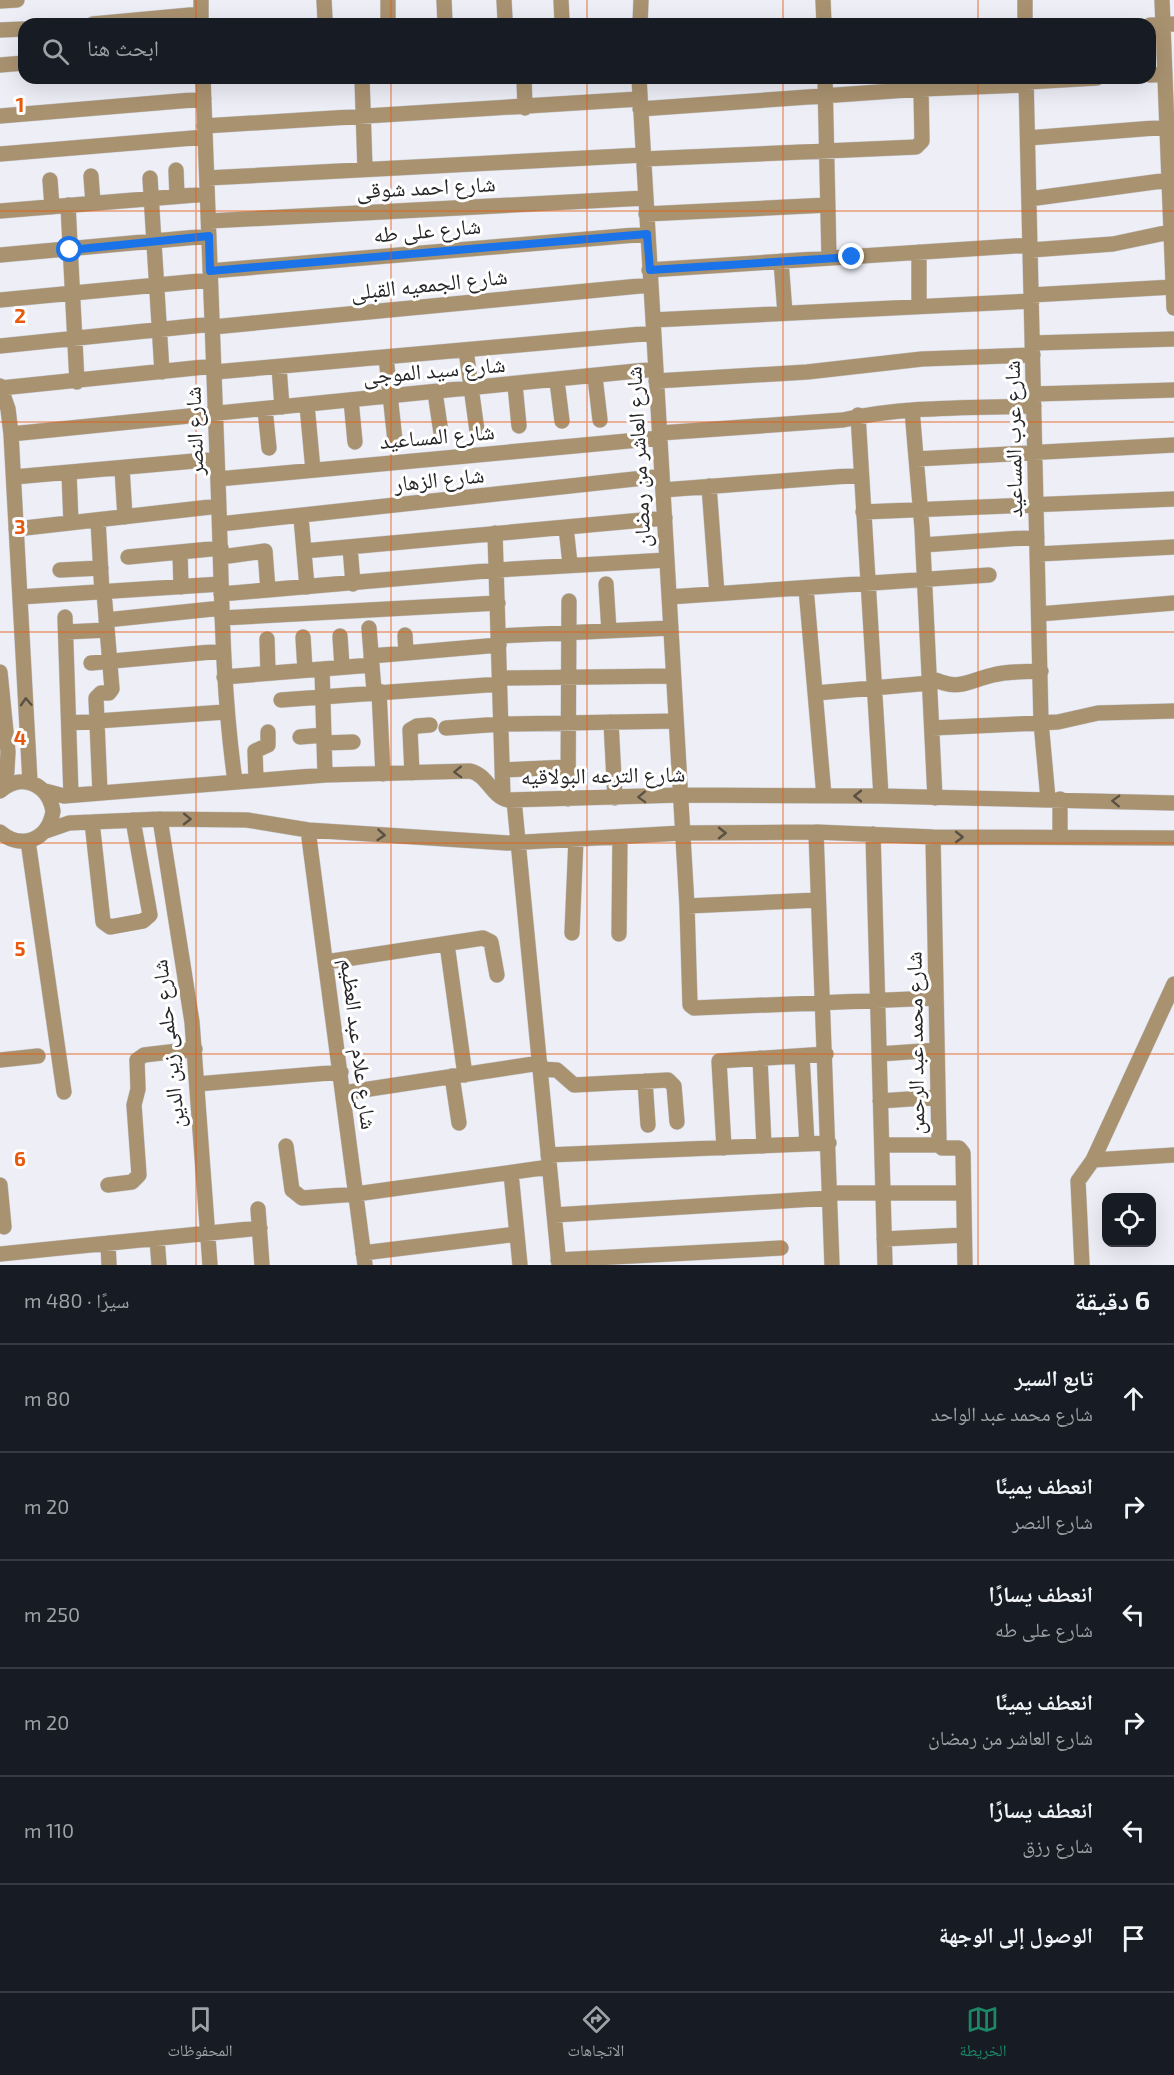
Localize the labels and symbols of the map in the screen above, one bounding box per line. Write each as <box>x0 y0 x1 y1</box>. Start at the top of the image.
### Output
text: 1 <box>16 92 24 116</box>
street label: شارع احمد شوقى <box>356 169 496 205</box>
street label: شارع على طه <box>372 211 482 249</box>
route start <box>56 236 82 262</box>
route end <box>838 243 864 269</box>
street label: شارع الجمعيه القبلى <box>349 262 509 306</box>
text: 2 <box>14 303 26 327</box>
street label: شارع سيد الموجى <box>362 350 506 390</box>
street label: شارع عرب المساعيد <box>998 360 1028 518</box>
street label: شارع العاشر من رمضان <box>619 366 657 548</box>
street label: شارع النصر <box>178 386 210 477</box>
street label: شارع المساعيد <box>378 417 496 455</box>
street label: شارع الزهار <box>391 460 486 498</box>
text: 3 <box>14 514 26 538</box>
one-way arrow <box>20 698 33 707</box>
text: 4 <box>14 725 27 749</box>
street label: شارع الترعه البولاقيه <box>521 760 685 790</box>
one-way arrow <box>454 765 463 778</box>
one-way arrow <box>637 790 646 803</box>
one-way arrow <box>853 790 862 802</box>
one-way arrow <box>1111 794 1120 807</box>
one-way arrow <box>182 813 191 825</box>
one-way arrow <box>718 827 727 839</box>
one-way arrow <box>377 828 386 841</box>
one-way arrow <box>955 831 964 843</box>
text: 5 <box>14 936 26 960</box>
street label: شارع محمد عبد الرحمن <box>899 951 931 1135</box>
street label: شارع علام عبد العظيم <box>334 957 383 1131</box>
street label: شارع حلمى زين الدين <box>145 958 191 1130</box>
text: 6 <box>14 1146 26 1170</box>

